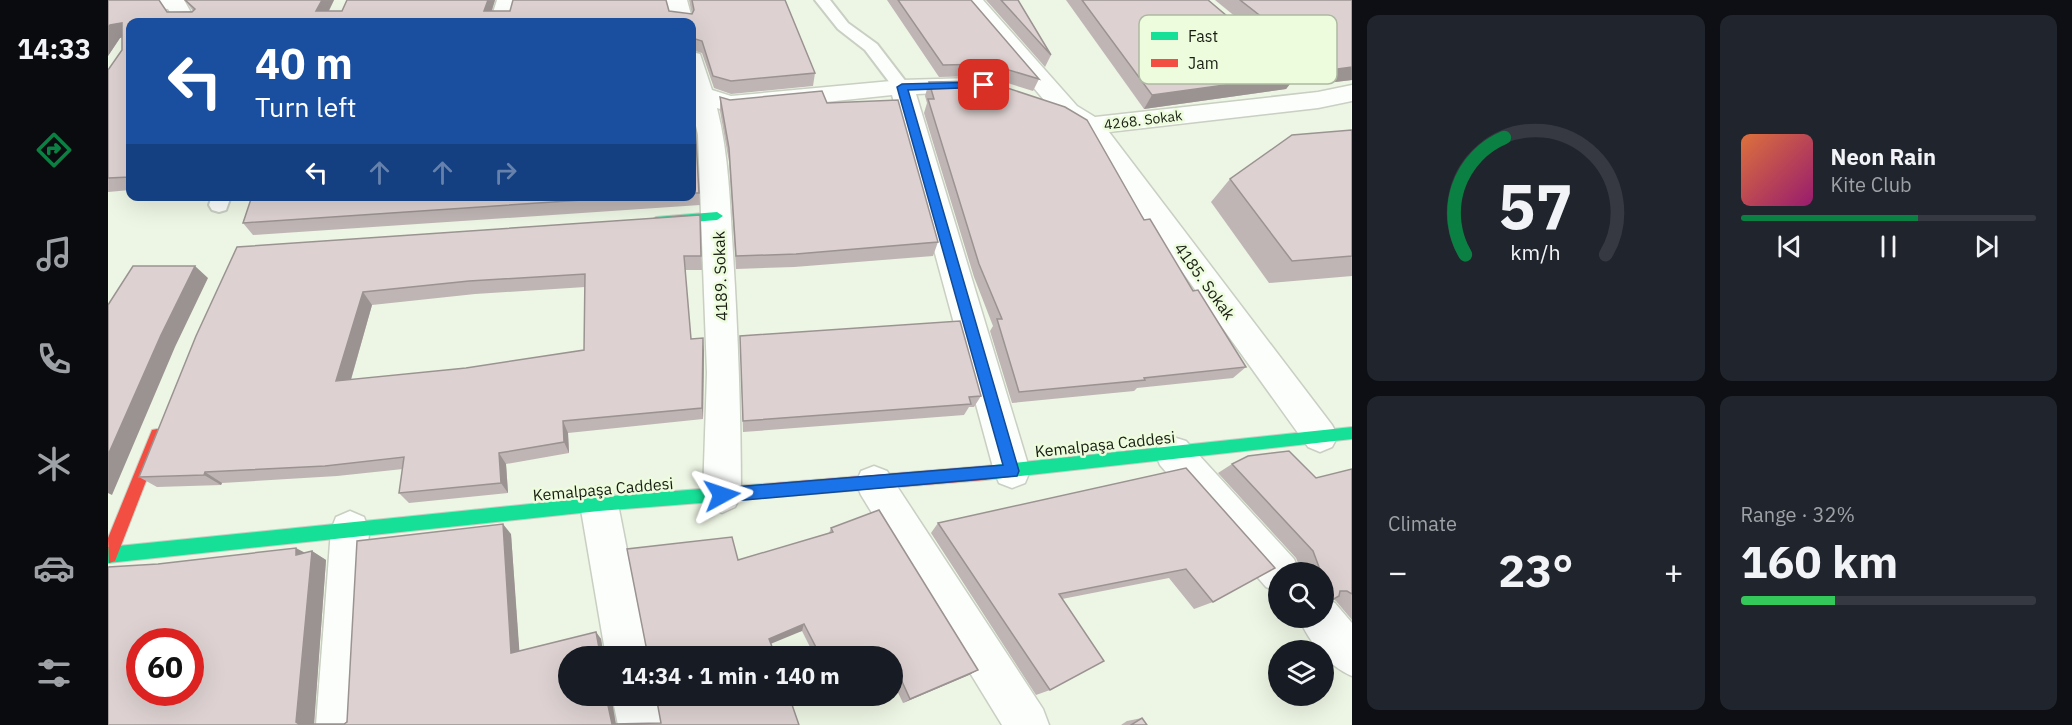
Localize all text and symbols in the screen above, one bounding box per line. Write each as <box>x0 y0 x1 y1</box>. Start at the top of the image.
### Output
legend <box>1139 15 1337 84</box>
text: Fast <box>1188 26 1218 46</box>
text: 14:33 <box>17 31 91 66</box>
text: 40 m <box>255 36 353 91</box>
icon: left <box>156 42 234 120</box>
text: Jam <box>1188 53 1219 73</box>
pin <box>958 59 1009 110</box>
icon: arrive <box>967 68 1000 101</box>
text: Turn left <box>255 89 356 124</box>
street label: 4268. Sokak <box>1103 106 1184 134</box>
icon: directions <box>33 129 75 171</box>
text: Neon Rain <box>1831 142 1936 171</box>
icon: left <box>300 156 333 189</box>
icon: ahead <box>363 156 396 189</box>
icon: ahead <box>426 156 459 189</box>
icon: right <box>489 156 522 189</box>
text: 57 <box>1498 165 1573 246</box>
text: Kite Club <box>1831 171 1912 198</box>
street label: 4189. Sokak <box>708 230 732 321</box>
icon: previous <box>1773 230 1806 263</box>
icon: pause <box>1872 230 1905 263</box>
icon: next <box>1970 230 2003 263</box>
icon: music <box>33 233 75 275</box>
street label: 4185. Sokak <box>1170 239 1240 324</box>
text: km/h <box>1511 239 1561 267</box>
icon: phone <box>33 338 75 380</box>
street label: Kemalpaşa Caddesi <box>1034 427 1176 461</box>
icon: climate <box>33 443 75 485</box>
position arrow <box>690 463 754 527</box>
street label: Kemalpaşa Caddesi <box>532 473 674 505</box>
text: Range · 32% <box>1741 501 1855 528</box>
text: Climate <box>1388 510 1457 537</box>
text: 160 km <box>1741 532 1898 590</box>
text: 23° <box>1498 541 1573 599</box>
icon: car <box>33 547 75 589</box>
text: − <box>1388 550 1408 593</box>
text: + <box>1664 550 1684 593</box>
map controls <box>1268 562 1334 706</box>
button: search <box>1268 562 1334 628</box>
speed limit sign: 60 <box>126 628 204 706</box>
button: layers <box>1268 640 1334 706</box>
icon: filters <box>33 652 75 694</box>
text: 14:34 · 1 min · 140 m <box>621 661 840 690</box>

